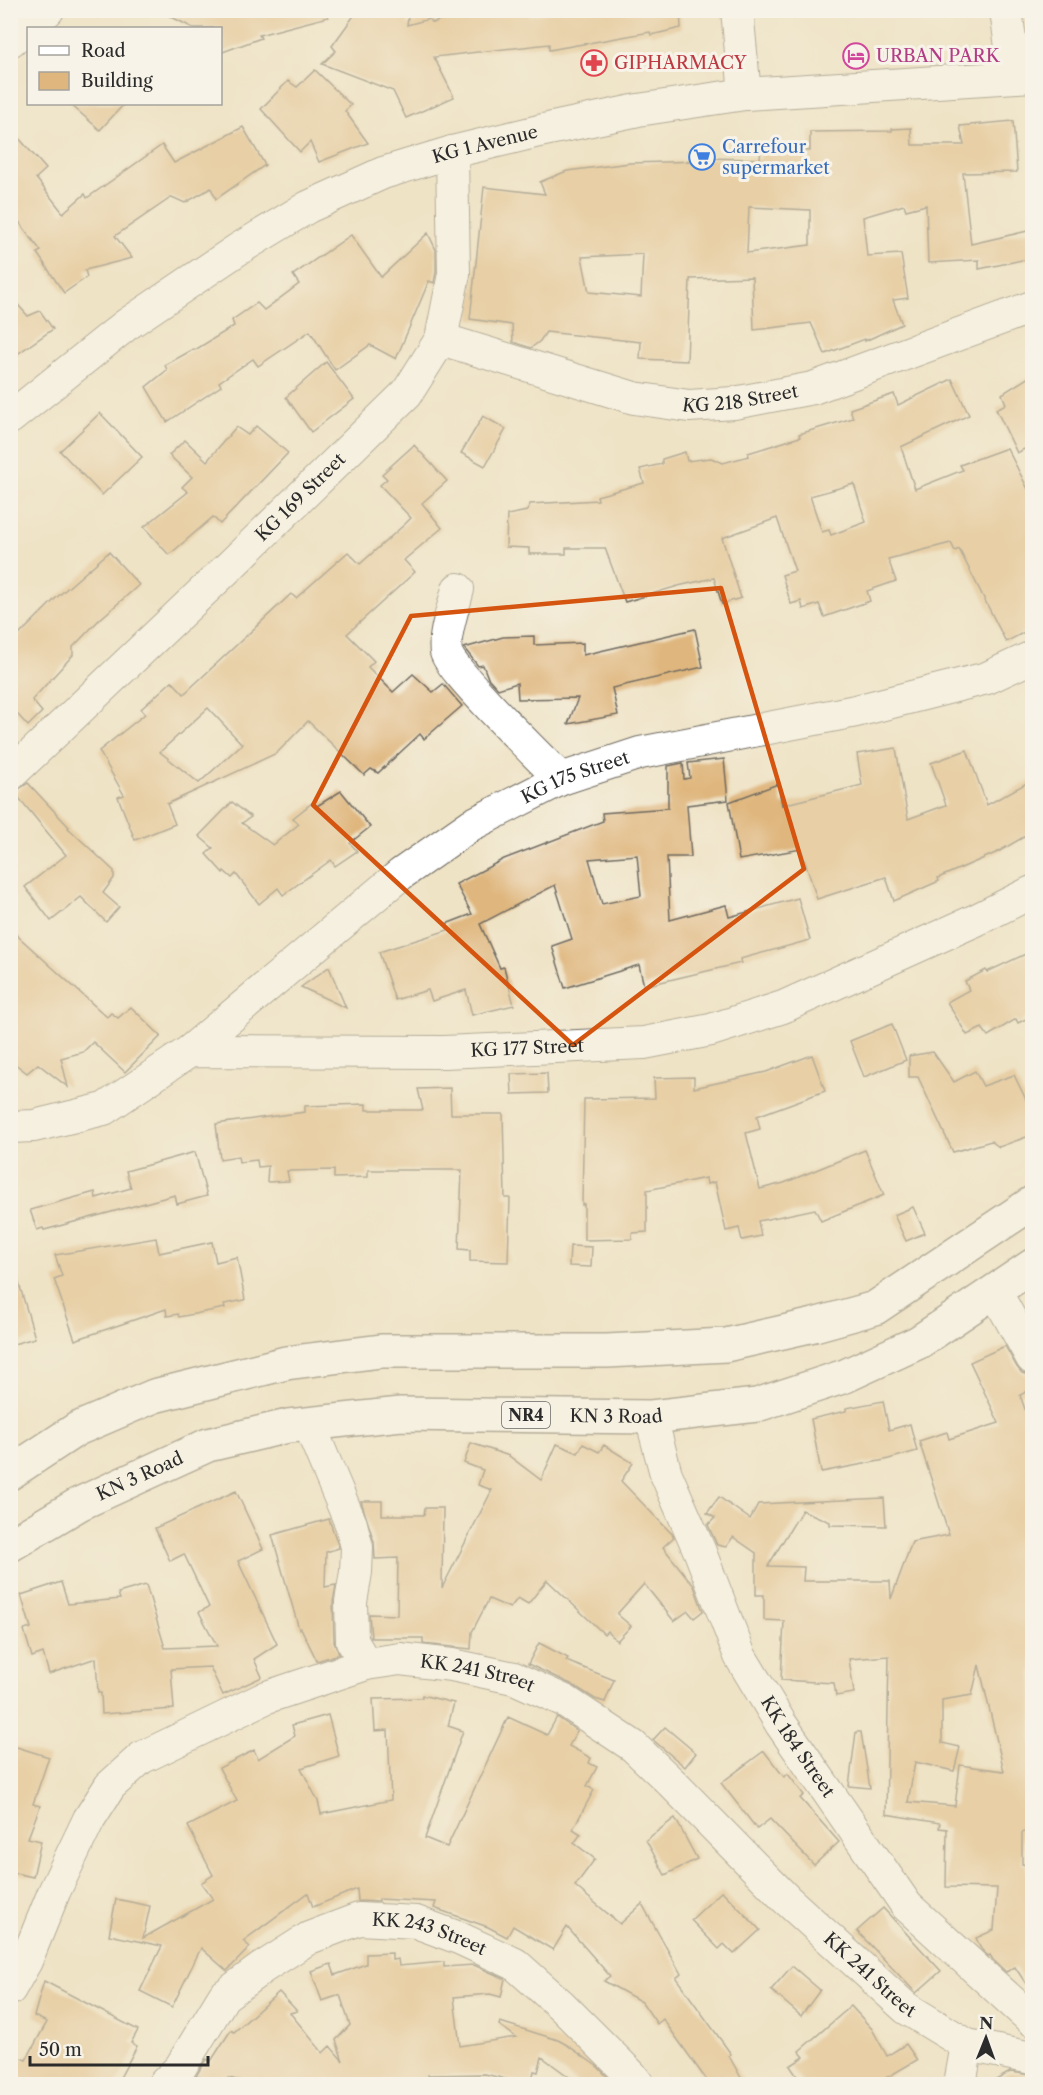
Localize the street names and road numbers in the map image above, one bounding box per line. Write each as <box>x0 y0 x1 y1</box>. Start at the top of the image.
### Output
street label: KG 1 Avenue <box>430 121 540 168</box>
street label: KG 218 Street <box>681 380 800 418</box>
street label: KG 169 Street <box>251 448 350 546</box>
street label: KG 175 Street <box>518 746 633 808</box>
street label: KG 177 Street <box>470 1035 585 1062</box>
road number: NR4 <box>502 1402 550 1428</box>
street label: KN 3 Road <box>569 1405 664 1428</box>
street label: KN 3 Road <box>93 1447 187 1506</box>
street label: KK 241 Street <box>419 1650 539 1697</box>
street label: KK 184 Street <box>756 1692 840 1802</box>
street label: KK 243 Street <box>371 1909 491 1960</box>
street label: KK 241 Street <box>819 1928 920 2023</box>

